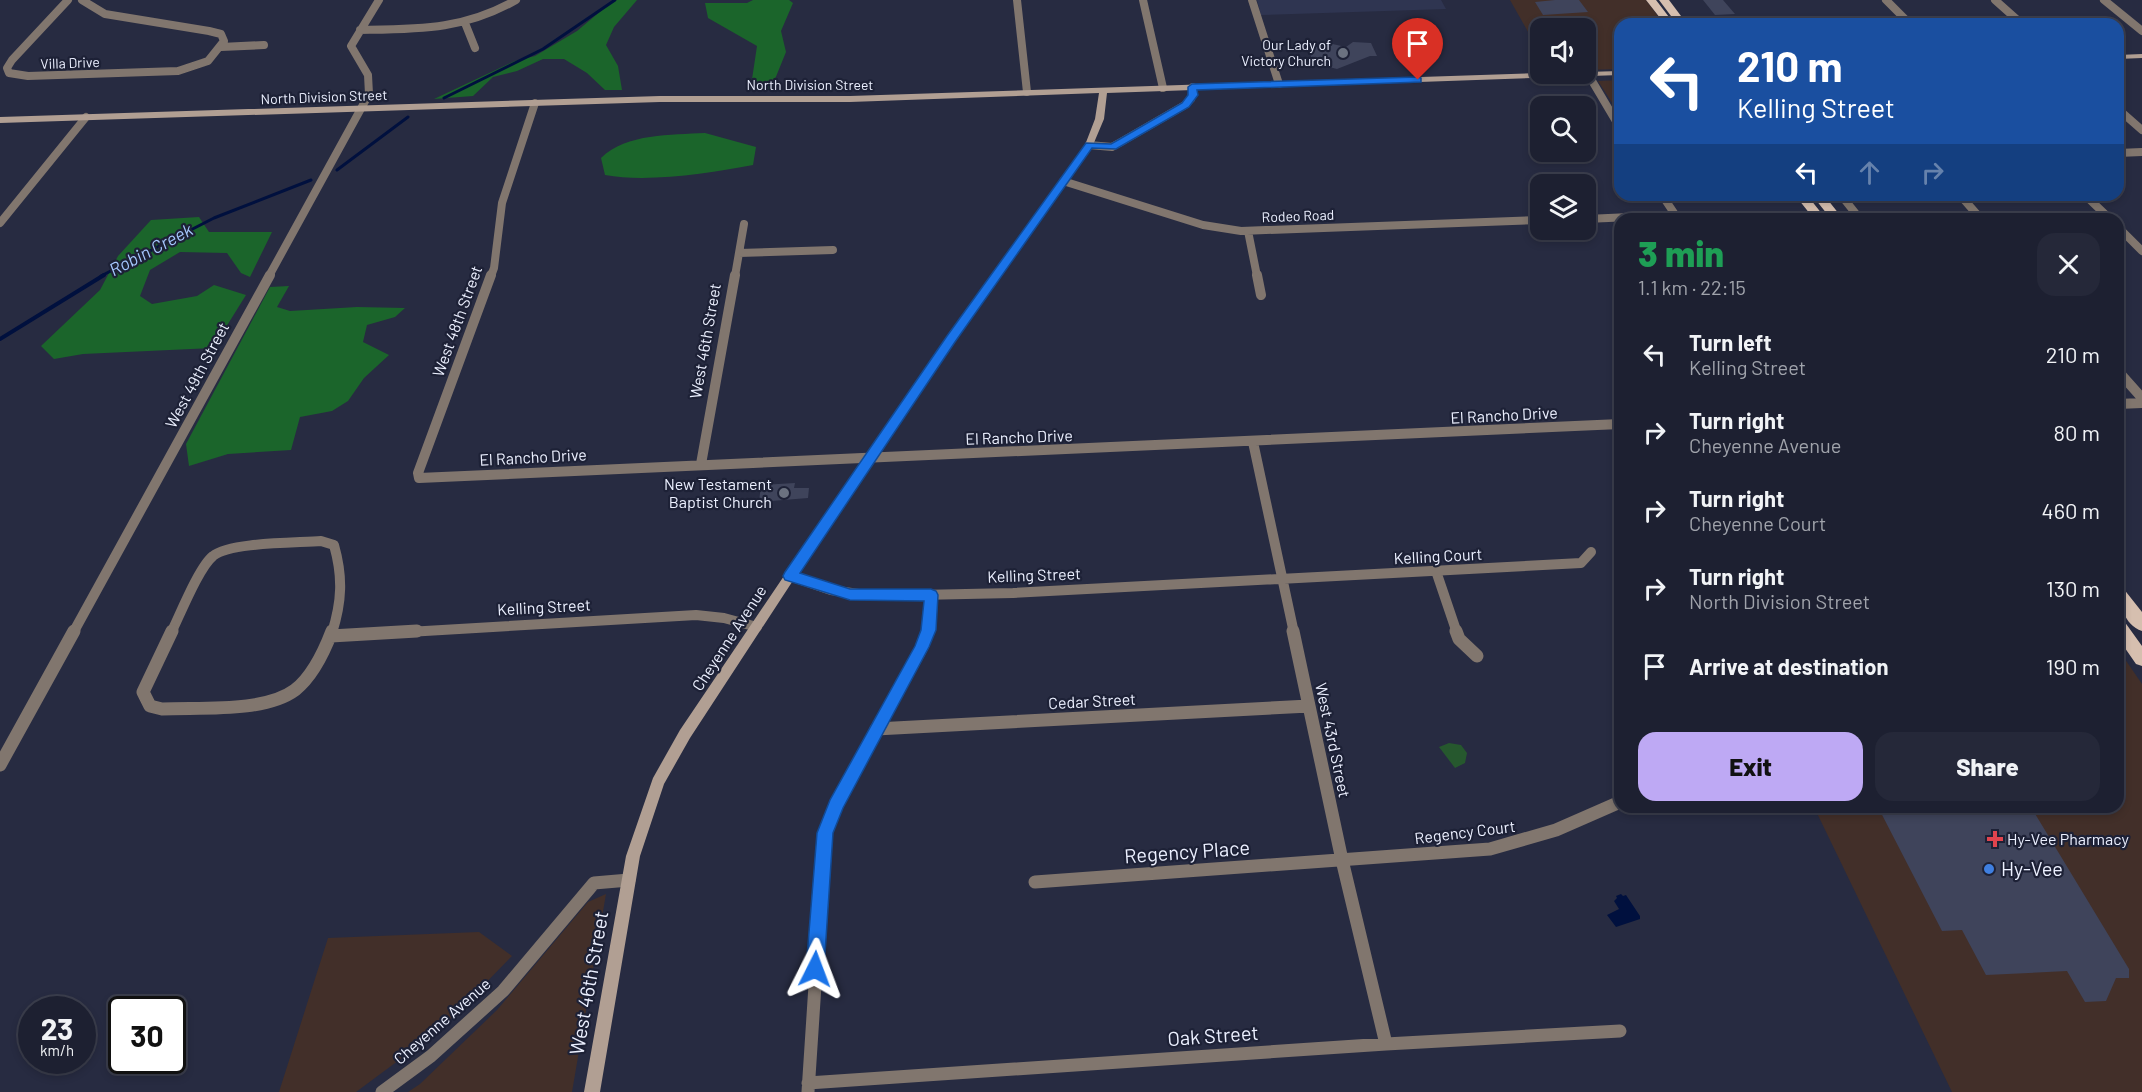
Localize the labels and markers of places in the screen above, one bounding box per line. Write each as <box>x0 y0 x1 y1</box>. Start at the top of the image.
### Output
pin <box>1392 18 1443 80</box>
place label: Our Lady of Victory Church <box>1241 36 1331 69</box>
marker: Our Lady of Victory Church <box>1336 46 1350 60</box>
place label: New Testament Baptist Church <box>664 474 772 511</box>
marker: New Testament Baptist Church <box>777 486 791 500</box>
place label: Hy-Vee Pharmacy <box>2007 829 2130 848</box>
marker: Hy-Vee Pharmacy <box>1988 832 2002 846</box>
place label: Hy-Vee <box>2001 856 2063 880</box>
marker: Hy-Vee <box>1982 862 1996 876</box>

